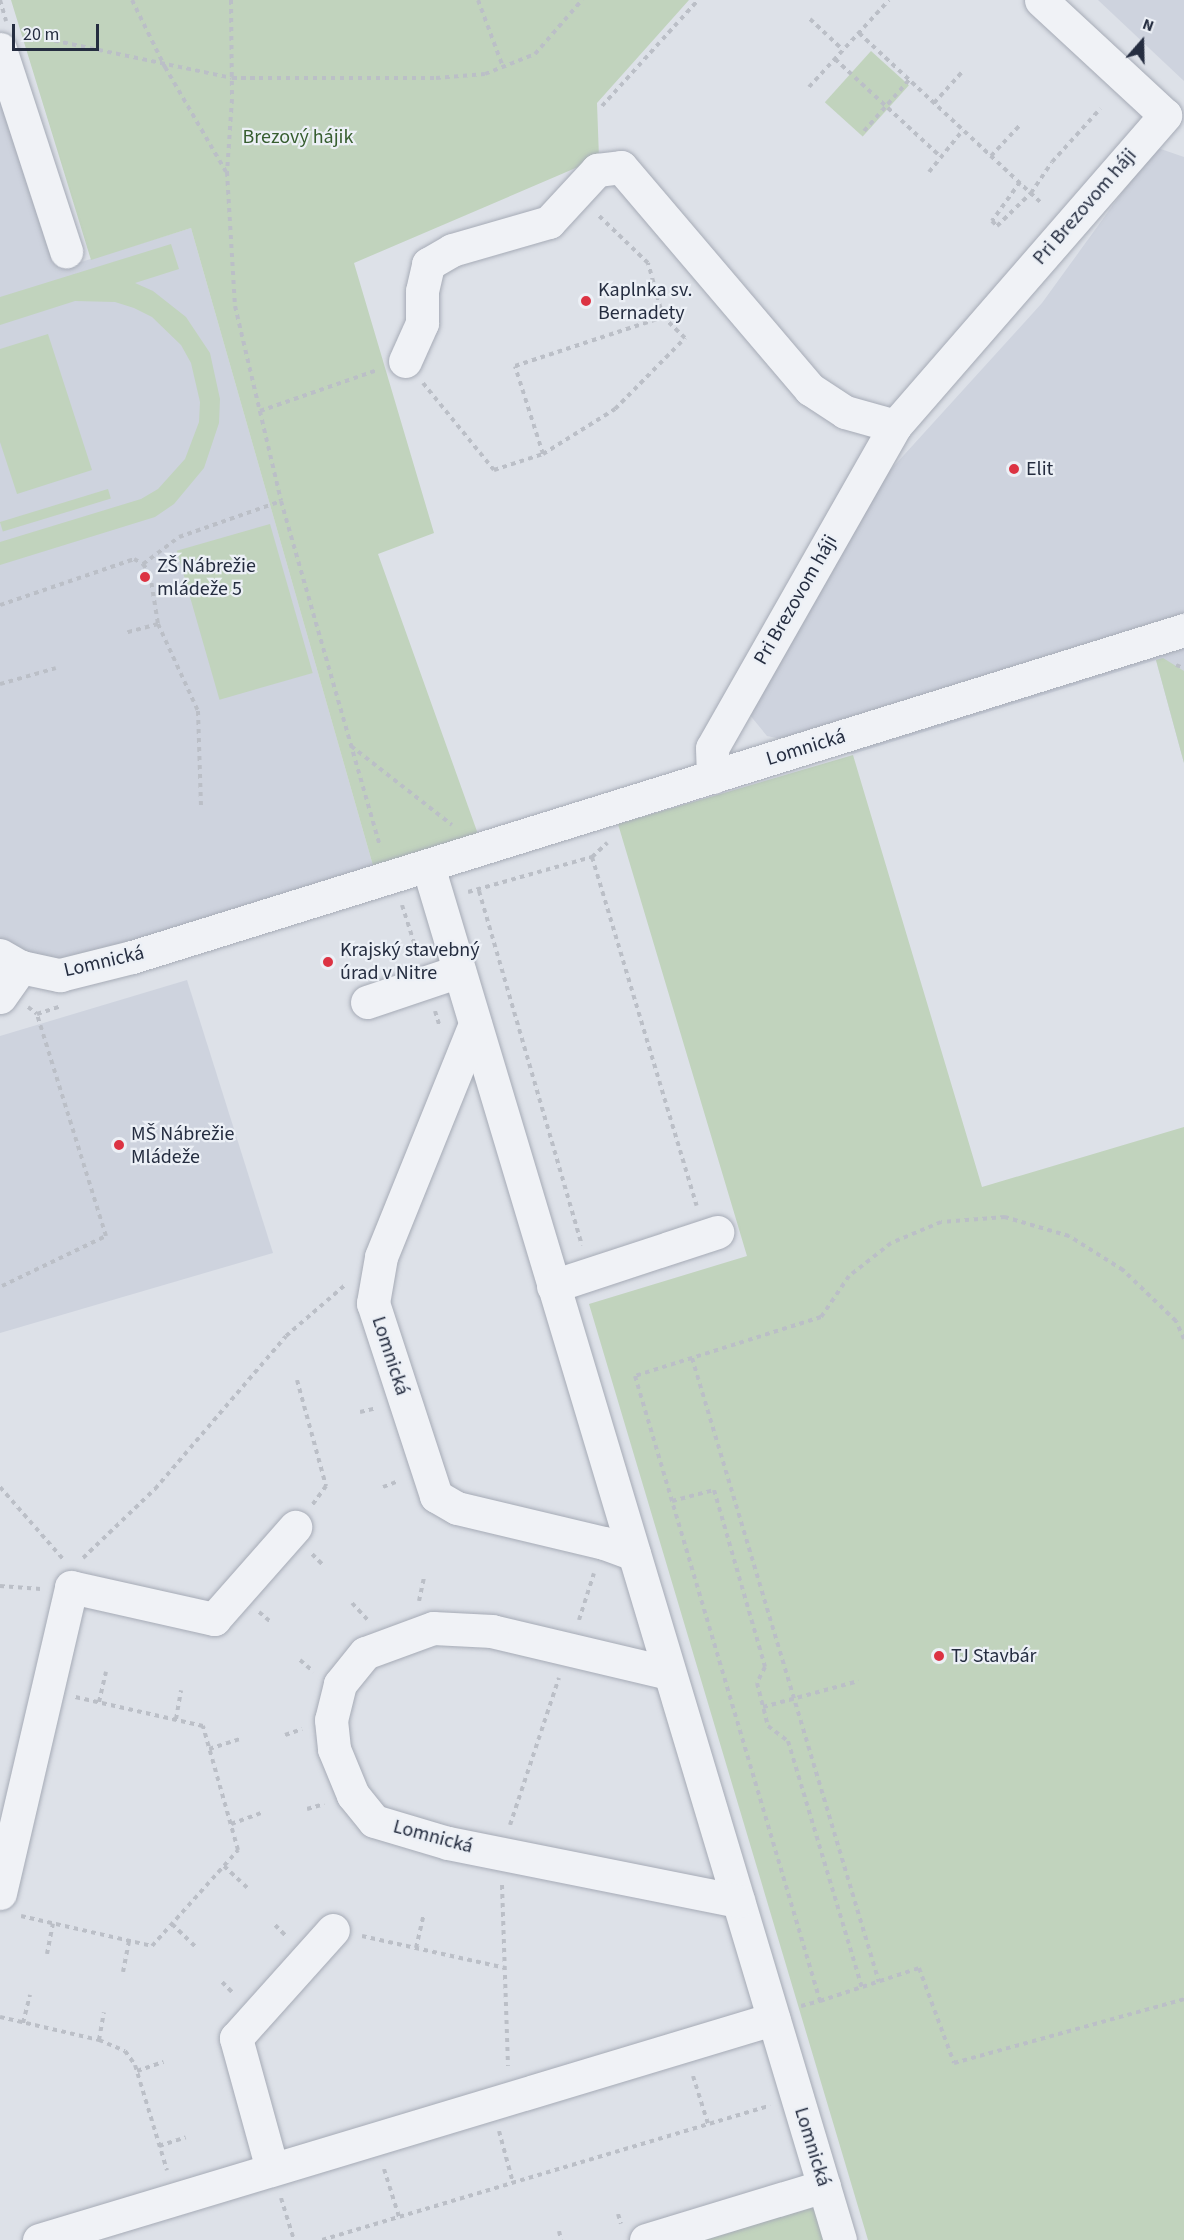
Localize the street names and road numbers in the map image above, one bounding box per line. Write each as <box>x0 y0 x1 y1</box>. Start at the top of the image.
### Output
street label: Pri Brezovom háji <box>1028 144 1142 270</box>
street label: Pri Brezovom háji <box>749 531 843 669</box>
street label: Lomnická <box>763 725 849 771</box>
street label: Lomnická <box>62 941 146 983</box>
street label: Lomnická <box>366 1313 414 1399</box>
street label: Lomnická <box>390 1815 476 1859</box>
street label: Lomnická <box>789 2104 835 2190</box>

